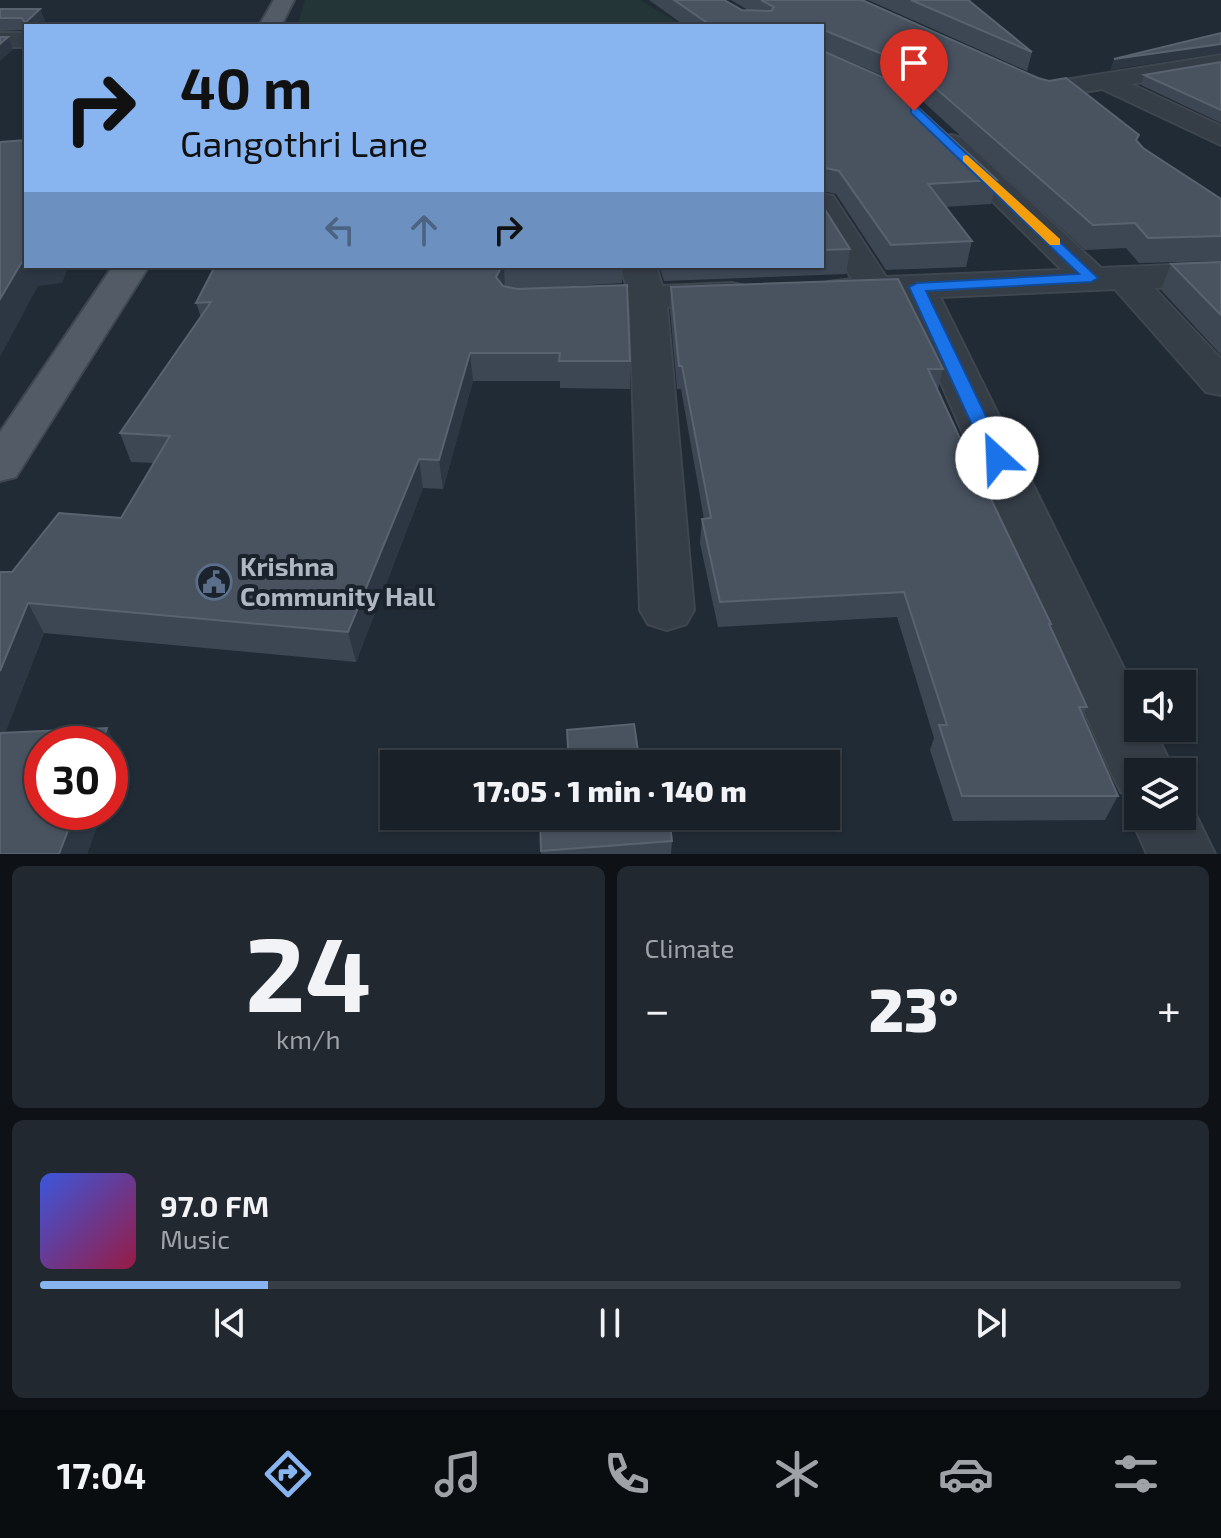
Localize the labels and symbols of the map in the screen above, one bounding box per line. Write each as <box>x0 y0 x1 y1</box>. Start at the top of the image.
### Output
pin <box>880 29 948 111</box>
position arrow <box>955 416 1039 500</box>
place label: Krishna Community Hall <box>240 550 435 612</box>
public building icon: Krishna Community Hall <box>195 563 233 601</box>
speed limit sign: 30 <box>24 726 128 830</box>

